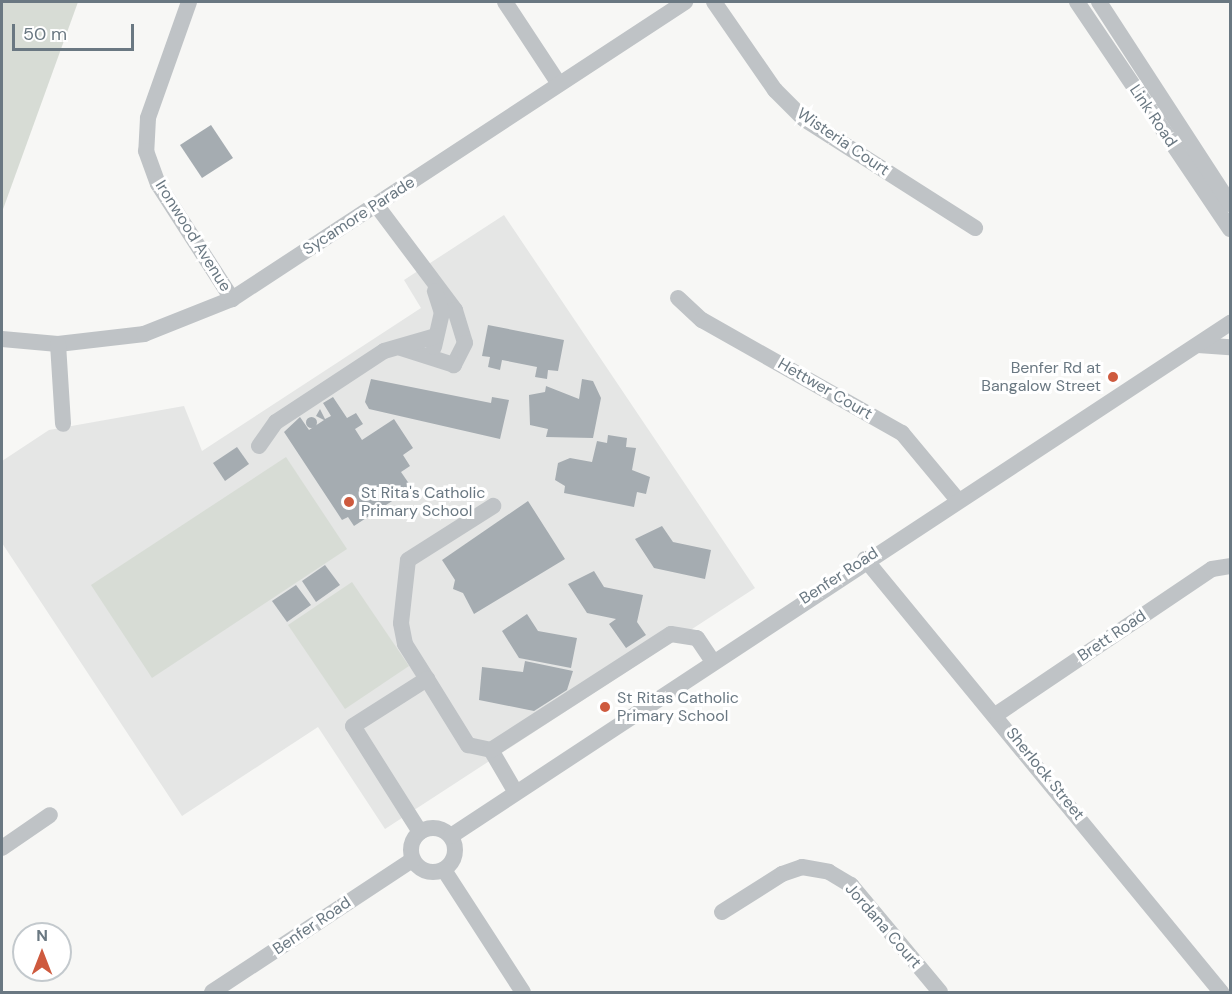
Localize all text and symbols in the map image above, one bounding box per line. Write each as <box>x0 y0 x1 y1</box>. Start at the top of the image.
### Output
scale bar <box>15 12 136 50</box>
text: 50 m <box>23 22 67 46</box>
street label: Link Road <box>1125 81 1181 151</box>
street label: Wisteria Court <box>793 104 893 180</box>
street label: Sycamore Parade <box>300 173 418 259</box>
street label: Ironwood Avenue <box>151 177 235 295</box>
street label: Hettwer Court <box>774 354 876 424</box>
place label: Benfer Rd at Bangalow Street <box>981 358 1101 396</box>
marker: Benfer Rd at Bangalow Street <box>1106 370 1120 384</box>
place label: St Rita's Catholic Primary School <box>361 483 485 521</box>
marker: St Rita's Catholic Primary School <box>342 495 356 509</box>
street label: Benfer Road <box>796 544 882 608</box>
street label: Brett Road <box>1074 606 1150 666</box>
place label: St Ritas Catholic Primary School <box>617 688 739 726</box>
marker: St Ritas Catholic Primary School <box>598 700 612 714</box>
street label: Sherlock Street <box>1002 724 1088 824</box>
street label: Jordana Court <box>841 880 925 972</box>
street label: Benfer Road <box>270 893 354 959</box>
north arrow <box>12 922 72 982</box>
text: N <box>36 925 48 946</box>

